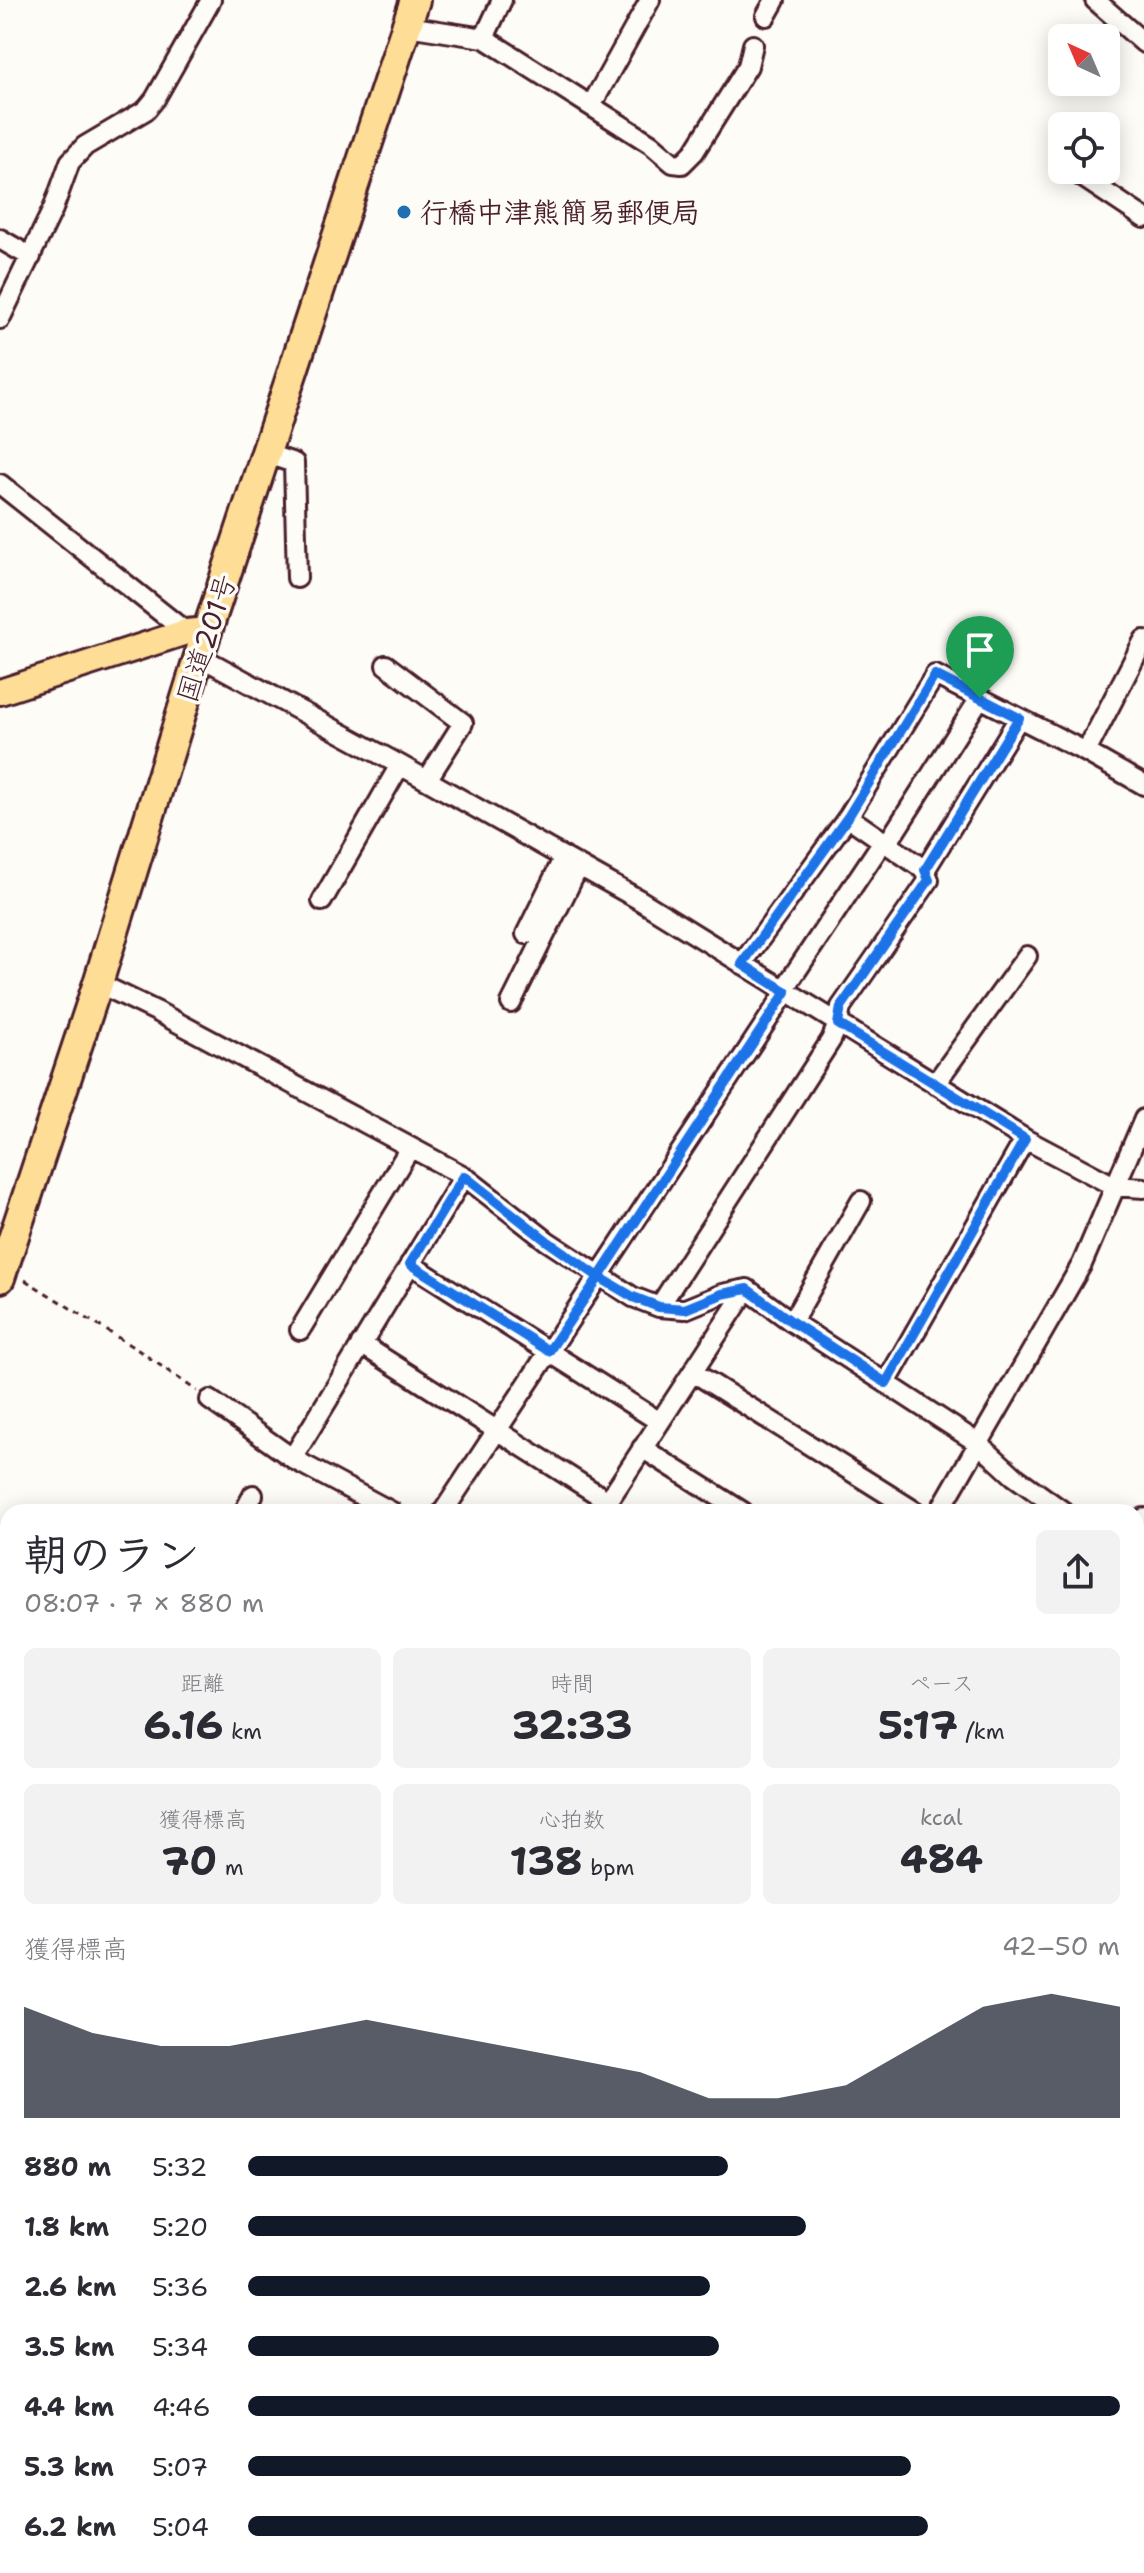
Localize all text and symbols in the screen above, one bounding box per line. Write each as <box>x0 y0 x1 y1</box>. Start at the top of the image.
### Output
north arrow <box>1048 24 1120 96</box>
map controls <box>1048 24 1120 184</box>
button: locate <box>1048 112 1120 184</box>
place label: 行橋中津熊簡易郵便局 <box>420 193 700 231</box>
marker: 行橋中津熊簡易郵便局 <box>395 203 413 221</box>
street label: 国道201号 <box>167 569 245 707</box>
pin <box>946 616 1014 698</box>
icon: arrive <box>958 628 1002 672</box>
text: 朝のラン <box>24 1525 200 1584</box>
button: share <box>1036 1530 1120 1614</box>
text: 08:07 · 7 × 880 m <box>24 1585 264 1620</box>
text: 距離 <box>181 1669 225 1698</box>
text: 時間 <box>550 1669 594 1698</box>
text: ペース <box>909 1669 974 1698</box>
text: 6.16 <box>143 1698 223 1752</box>
text: 32:33 <box>512 1698 632 1752</box>
text: 5:17 <box>878 1698 958 1752</box>
text: km <box>223 1717 262 1746</box>
text: /km <box>958 1717 1005 1746</box>
text: kcal <box>920 1803 963 1832</box>
text: 獲得標高 <box>159 1805 247 1834</box>
text: 心拍数 <box>539 1805 605 1834</box>
text: 484 <box>900 1832 983 1886</box>
text: 70 <box>162 1834 217 1888</box>
text: 138 <box>510 1834 583 1888</box>
text: m <box>217 1853 244 1882</box>
text: bpm <box>583 1853 634 1882</box>
text: 42–50 m <box>1002 1928 1120 1963</box>
text: 獲得標高 <box>24 1931 128 1966</box>
text: 880 m <box>24 2149 111 2184</box>
text: 5:32 <box>152 2149 207 2184</box>
text: 1.8 km <box>24 2209 109 2244</box>
text: 5:20 <box>152 2209 208 2244</box>
text: 2.6 km <box>24 2269 117 2304</box>
text: 5:36 <box>152 2269 208 2304</box>
text: 3.5 km <box>24 2329 115 2364</box>
text: 5:34 <box>152 2329 208 2364</box>
text: 4.4 km <box>24 2389 114 2424</box>
text: 4:46 <box>152 2389 211 2424</box>
text: 5.3 km <box>24 2449 114 2484</box>
text: 5:07 <box>152 2449 208 2484</box>
text: 6.2 km <box>24 2509 116 2544</box>
text: 5:04 <box>152 2509 209 2544</box>

